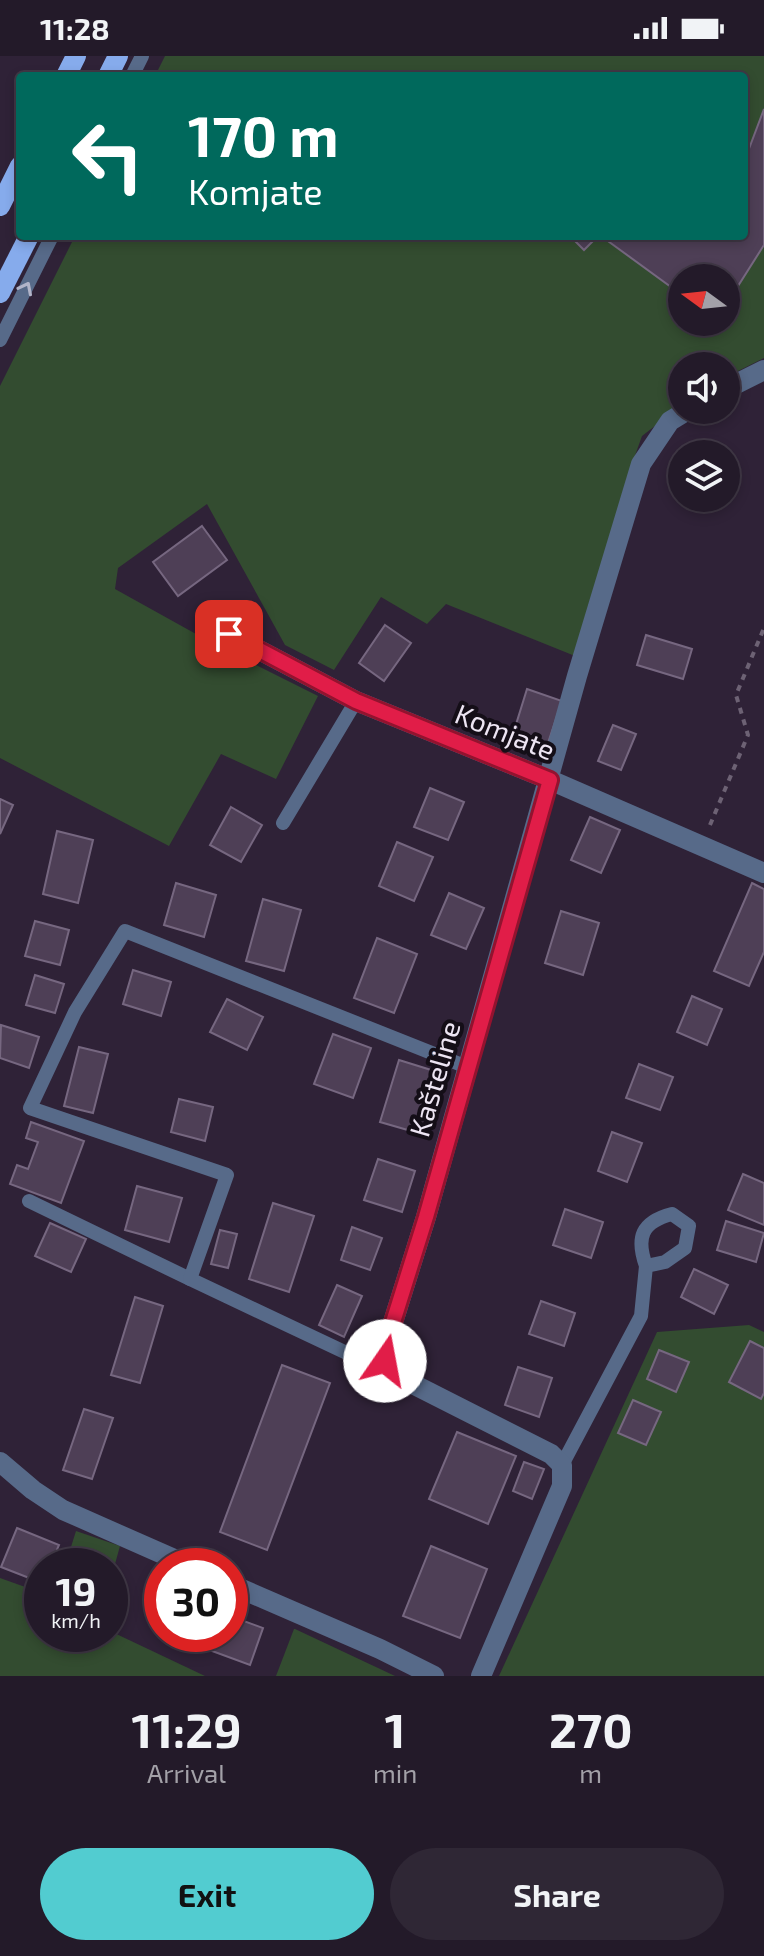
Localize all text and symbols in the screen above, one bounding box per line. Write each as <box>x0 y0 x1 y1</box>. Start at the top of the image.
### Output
text: 11:28 <box>40 10 110 46</box>
text: 170 m <box>188 101 339 168</box>
icon: left <box>56 104 160 208</box>
text: Komjate <box>188 169 323 212</box>
north arrow <box>668 264 740 336</box>
map controls <box>668 264 740 512</box>
one-way arrow <box>16 282 32 297</box>
button: sound <box>668 352 740 424</box>
button: layers <box>668 440 740 512</box>
pin <box>195 600 263 668</box>
icon: arrive <box>207 612 251 656</box>
street label: Komjate <box>450 696 560 766</box>
street label: Kašteline <box>401 1017 467 1140</box>
position arrow <box>343 1319 427 1403</box>
speed limit sign: 30 <box>144 1548 248 1652</box>
text: 19 <box>56 1566 96 1614</box>
text: km/h <box>51 1608 101 1632</box>
text: 11:29 <box>132 1700 242 1758</box>
text: 1 <box>385 1700 406 1758</box>
text: 270 <box>549 1700 632 1758</box>
text: Arrival <box>147 1757 226 1788</box>
text: min <box>373 1757 417 1788</box>
text: m <box>579 1757 602 1788</box>
button: Exit <box>40 1848 374 1940</box>
button: Share <box>390 1848 724 1940</box>

